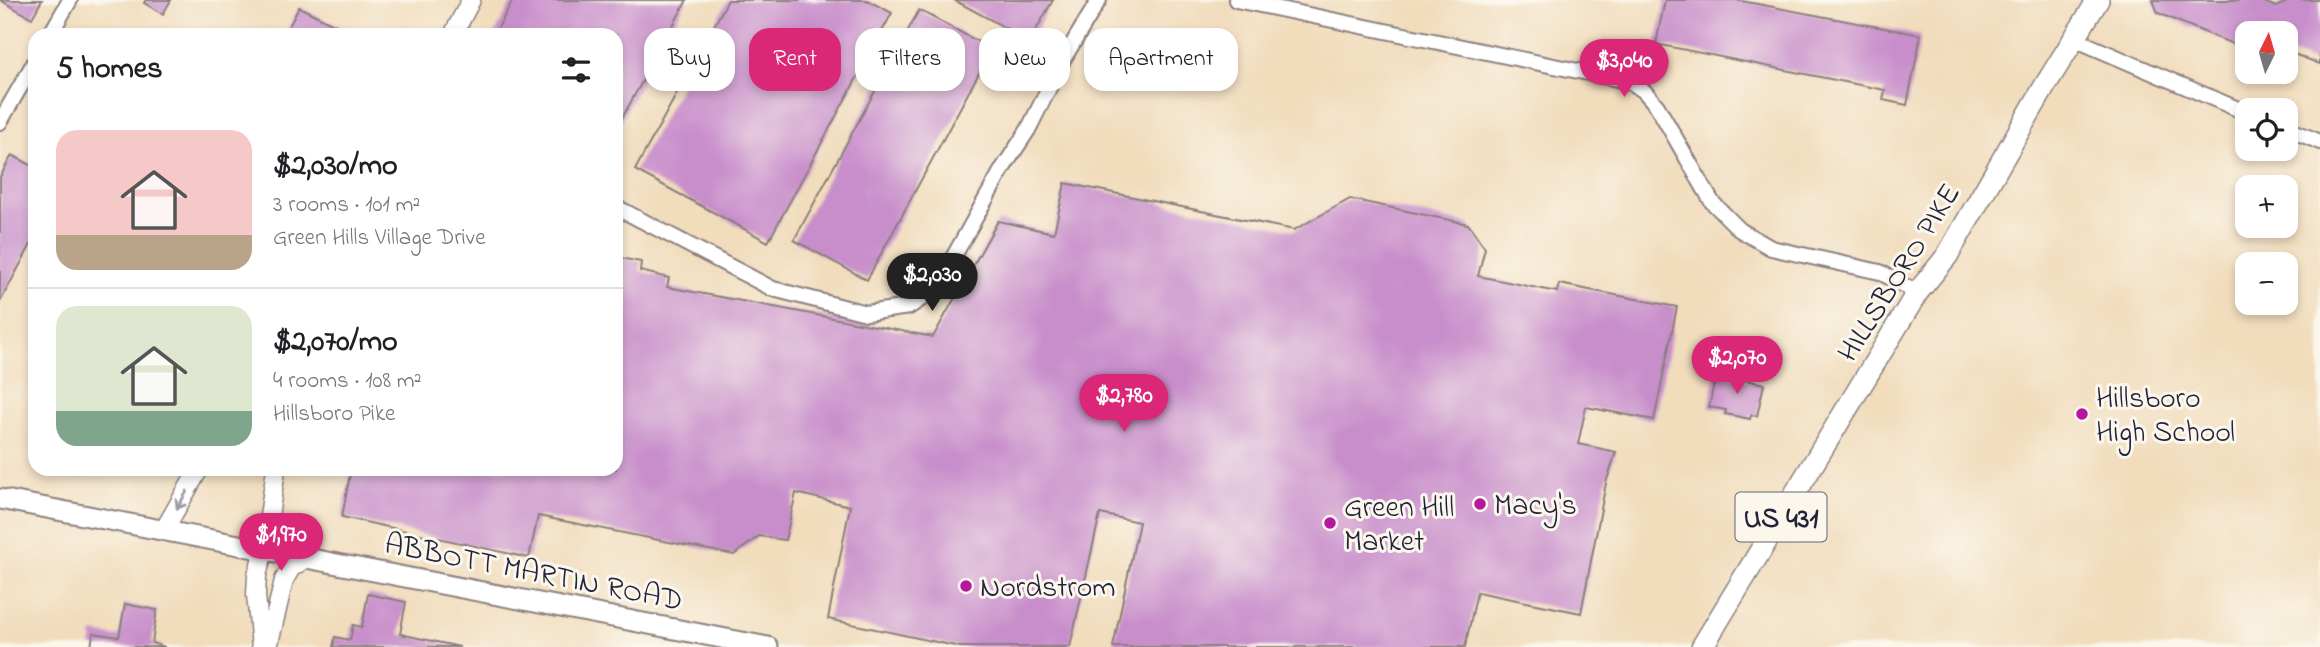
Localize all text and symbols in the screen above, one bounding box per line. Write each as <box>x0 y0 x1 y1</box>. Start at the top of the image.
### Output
north arrow <box>2235 21 2298 84</box>
map controls <box>2235 21 2298 315</box>
chip: Buy <box>644 28 735 91</box>
chip: Rent <box>749 28 841 91</box>
chip: Filters <box>855 28 965 91</box>
chip: New <box>979 28 1070 91</box>
chip: Apartment <box>1084 28 1238 91</box>
pin: $3,040 <box>1567 40 1681 99</box>
text: $3,040 <box>1596 45 1652 78</box>
text: 5 homes <box>56 48 163 92</box>
icon: filters <box>557 51 595 89</box>
button: locate <box>2235 98 2298 161</box>
text: $2,030/mo <box>273 145 398 189</box>
icon: home <box>112 158 196 242</box>
button: + <box>2235 175 2298 238</box>
street label: HILLSBORO PIKE <box>1828 176 1973 372</box>
text: 3 rooms · 101 m² <box>273 189 420 222</box>
text: Green Hills Village Drive <box>273 222 486 255</box>
button: − <box>2235 252 2298 315</box>
pin: $2,030 <box>875 254 989 313</box>
text: $2,030 <box>903 259 961 292</box>
text: $2,070/mo <box>273 321 398 365</box>
icon: home <box>112 334 196 418</box>
pin: $2,070 <box>1680 336 1794 396</box>
text: $2,070 <box>1708 342 1766 375</box>
text: 4 rooms · 108 m² <box>273 365 422 398</box>
pin: $2,780 <box>1067 374 1181 434</box>
place label: Hillsboro High School <box>2096 378 2235 456</box>
text: $2,780 <box>1095 380 1153 413</box>
text: Hillsboro Pike <box>273 398 395 431</box>
marker: Hillsboro High School <box>2074 406 2090 422</box>
place label: Macy's <box>1494 485 1577 529</box>
place label: Green Hill Market <box>1344 487 1454 565</box>
one-way arrow <box>174 489 188 509</box>
road number: US 431 <box>1736 492 1826 542</box>
marker: Macy's <box>1472 496 1488 512</box>
pin: $1,970 <box>224 514 338 573</box>
marker: Green Hill Market <box>1322 515 1338 531</box>
text: $1,970 <box>255 519 307 552</box>
street label: ABBOTT MARTIN ROAD <box>381 523 686 624</box>
place label: Nordstrom <box>980 567 1116 611</box>
marker: Nordstrom <box>958 578 974 594</box>

